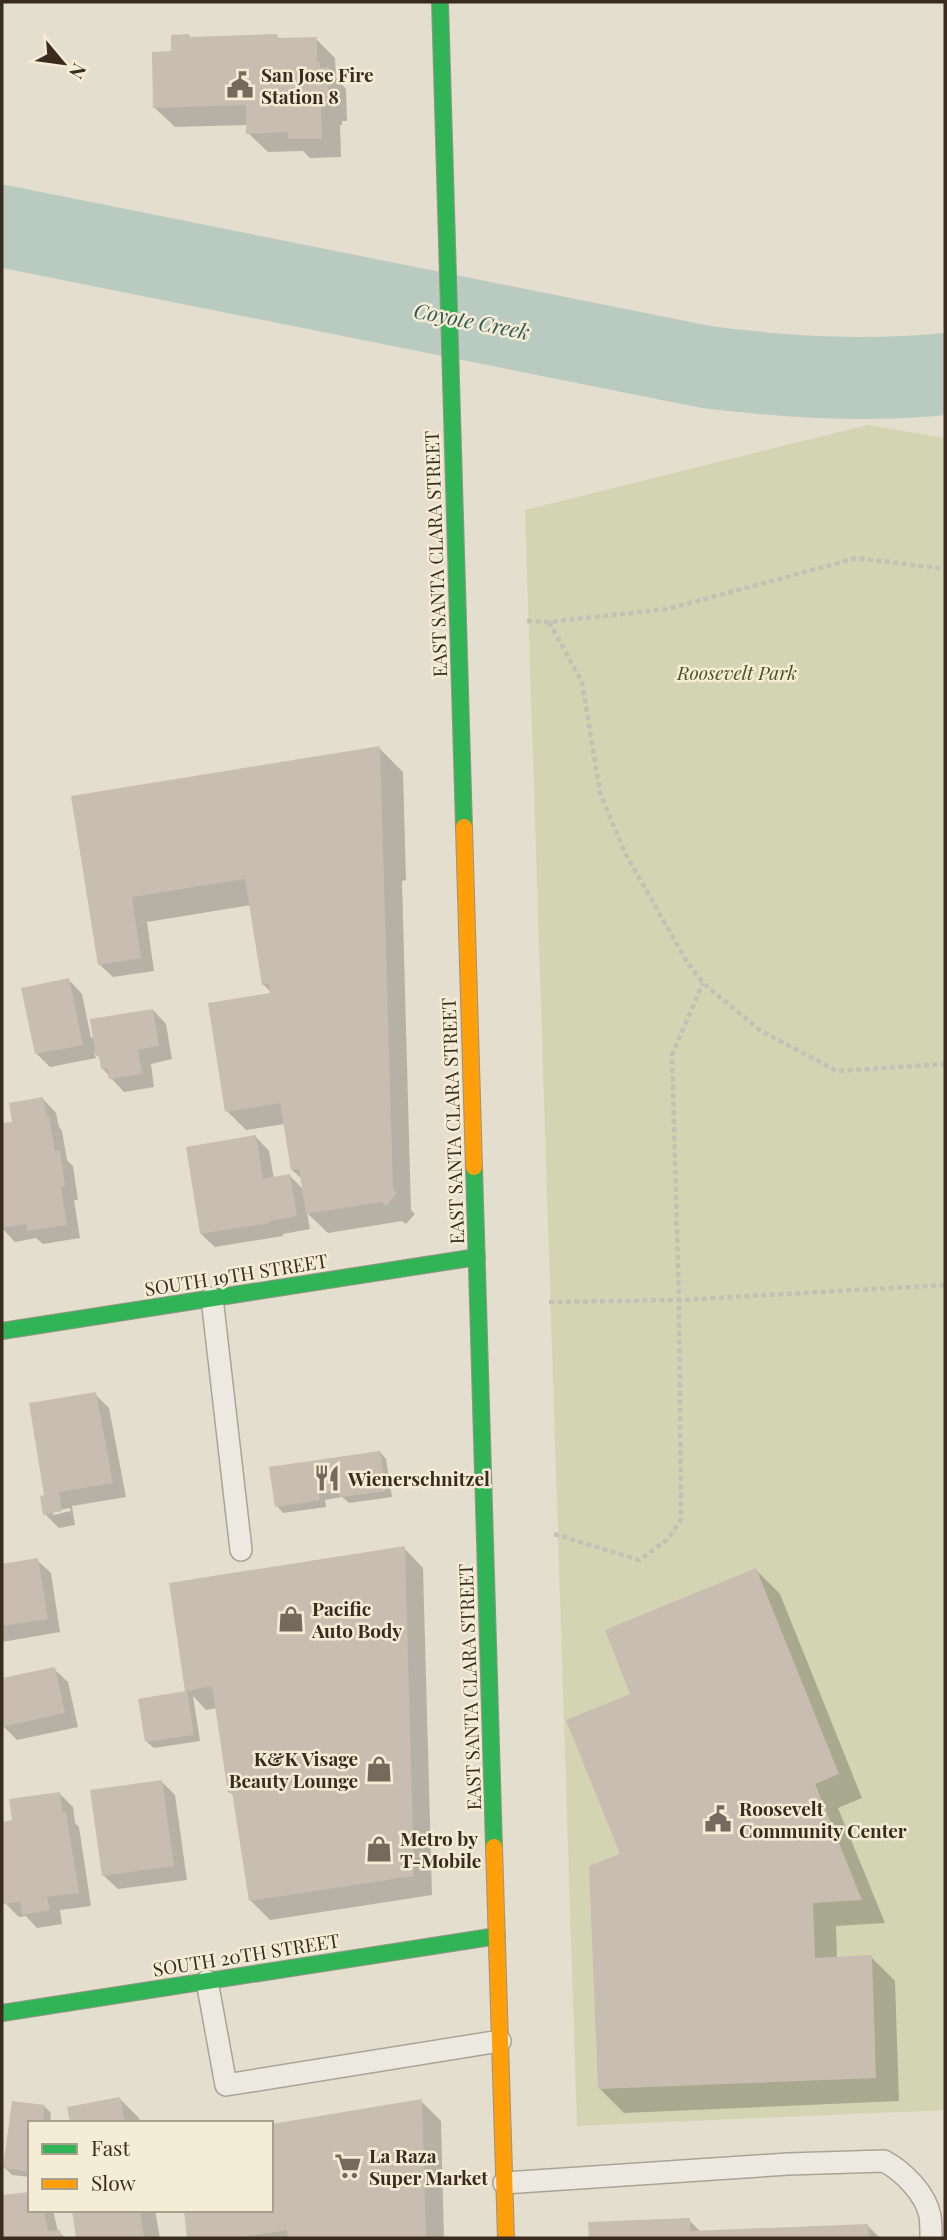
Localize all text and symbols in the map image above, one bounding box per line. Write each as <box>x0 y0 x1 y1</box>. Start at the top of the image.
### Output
north arrow <box>28 28 98 98</box>
text: N <box>64 59 93 84</box>
place label: San Jose Fire Station 8 <box>261 61 374 109</box>
public building icon: San Jose Fire Station 8 <box>225 70 255 100</box>
water label: Coyote Creek <box>412 295 533 345</box>
street label: EAST SANTA CLARA STREET <box>418 430 452 678</box>
park label: Roosevelt Park <box>676 659 797 685</box>
street label: EAST SANTA CLARA STREET <box>435 997 469 1245</box>
street label: SOUTH 19TH STREET <box>143 1247 330 1301</box>
restaurant icon: Wienerschnitzel <box>312 1463 342 1493</box>
place label: Wienerschnitzel <box>347 1465 490 1491</box>
street label: EAST SANTA CLARA STREET <box>452 1563 486 1811</box>
place label: Pacific Auto Body <box>311 1595 402 1643</box>
shop icon: Pacific Auto Body <box>276 1604 306 1634</box>
place label: K&K Visage Beauty Lounge <box>229 1745 358 1793</box>
shop icon: K&K Visage Beauty Lounge <box>364 1754 394 1784</box>
place label: Roosevelt Community Center <box>739 1795 907 1843</box>
public building icon: Roosevelt Community Center <box>703 1804 733 1834</box>
place label: Metro by T-Mobile <box>400 1825 481 1873</box>
shop icon: Metro by T-Mobile <box>364 1834 394 1864</box>
street label: SOUTH 20TH STREET <box>151 1926 341 1982</box>
legend <box>28 2121 273 2212</box>
text: Fast <box>91 2133 130 2161</box>
place label: La Raza Super Market <box>369 2142 488 2190</box>
supermarket icon: La Raza Super Market <box>333 2151 363 2181</box>
text: Slow <box>91 2168 136 2196</box>

